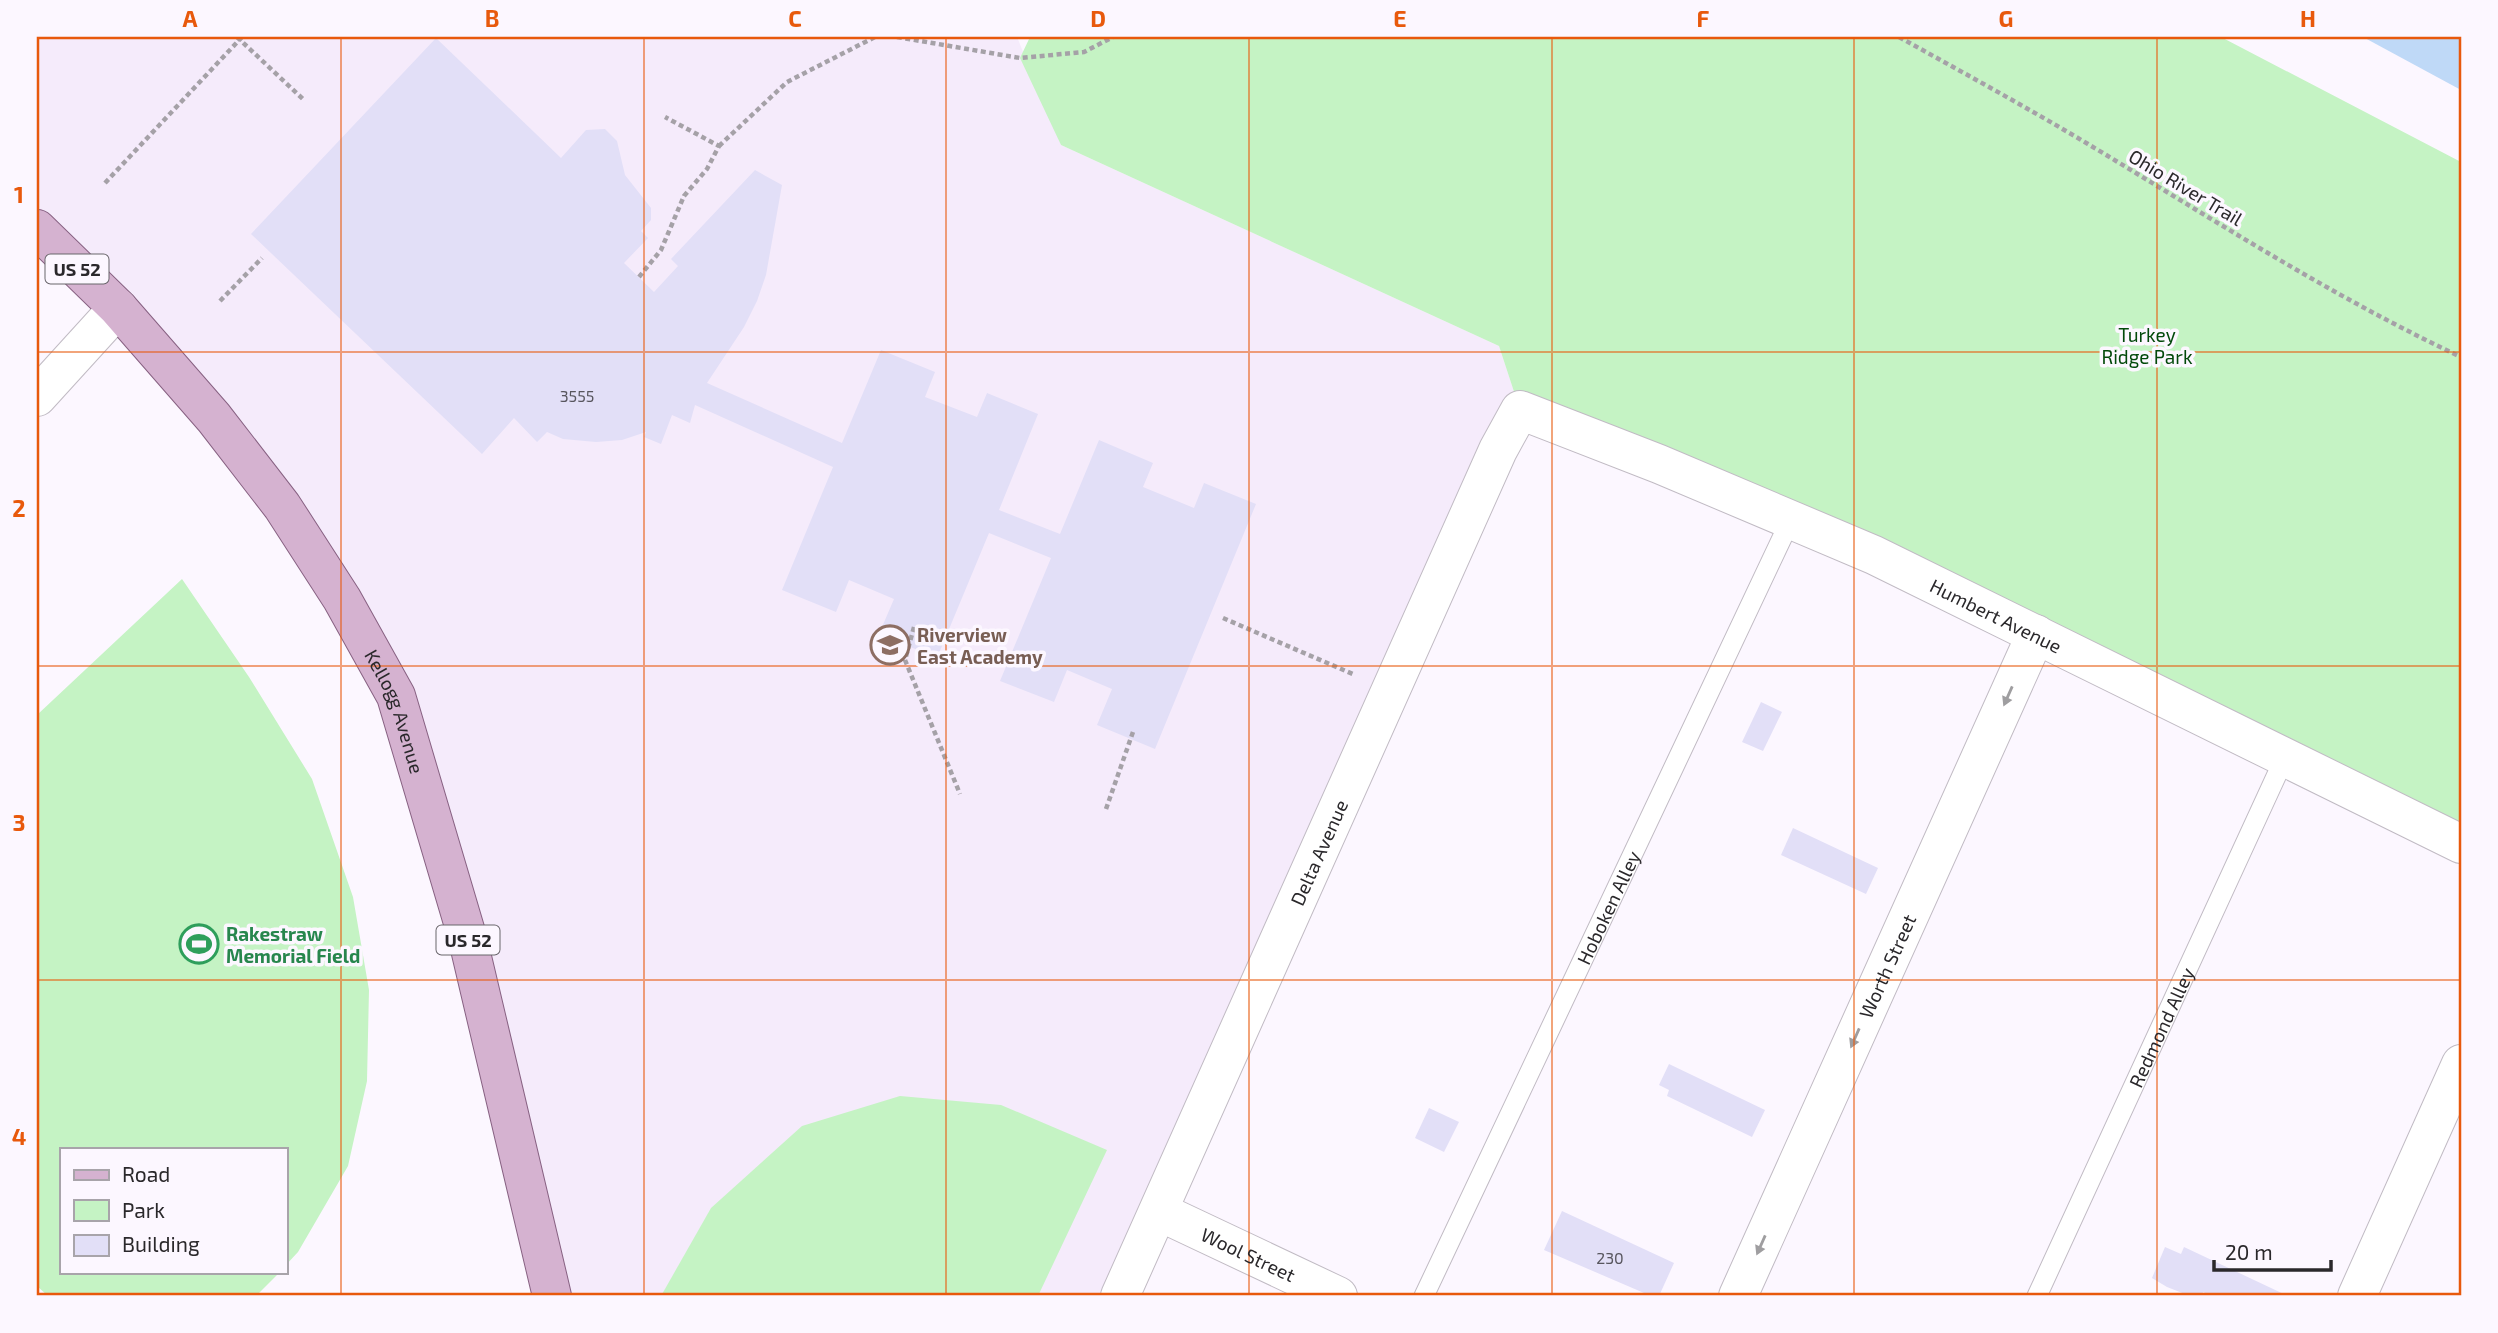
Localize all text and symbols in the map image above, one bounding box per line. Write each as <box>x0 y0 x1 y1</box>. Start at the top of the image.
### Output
text: A <box>182 4 198 32</box>
text: B <box>485 4 499 32</box>
text: C <box>788 4 802 32</box>
text: D <box>1090 4 1106 32</box>
text: E <box>1393 4 1407 32</box>
text: F <box>1697 4 1710 32</box>
text: G <box>1999 4 2013 32</box>
text: H <box>2300 4 2316 32</box>
street label: Ohio River Trail <box>2125 144 2247 230</box>
text: 1 <box>14 180 24 208</box>
road number: US 52 <box>46 255 108 284</box>
park label: Turkey Ridge Park <box>2101 323 2193 368</box>
house number: 3555 <box>560 386 594 405</box>
text: 2 <box>12 494 26 522</box>
street label: Humbert Avenue <box>1927 573 2066 657</box>
place label: Riverview East Academy <box>917 623 1043 669</box>
school or university icon: Riverview East Academy <box>869 624 911 666</box>
street label: Kellogg Avenue <box>361 645 430 776</box>
one-way arrow <box>2002 686 2014 706</box>
street label: Delta Avenue <box>1285 796 1352 909</box>
text: 3 <box>12 808 26 836</box>
street label: Hoboken Alley <box>1571 847 1644 968</box>
street label: Worth Street <box>1853 910 1920 1021</box>
place label: Rakestraw Memorial Field <box>226 922 360 967</box>
sports icon: Rakestraw Memorial Field <box>178 923 220 965</box>
road number: US 52 <box>436 925 500 954</box>
street label: Redmond Alley <box>2123 964 2198 1091</box>
one-way arrow <box>1849 1028 1860 1048</box>
text: 4 <box>12 1122 26 1150</box>
legend <box>60 1148 287 1274</box>
text: Road <box>122 1161 170 1186</box>
text: Park <box>122 1197 165 1222</box>
street label: Wool Street <box>1198 1222 1299 1286</box>
scale bar <box>2214 1228 2332 1272</box>
text: Building <box>122 1231 200 1256</box>
one-way arrow <box>1755 1235 1767 1255</box>
text: 20 m <box>2225 1239 2273 1264</box>
house number: 230 <box>1596 1248 1624 1267</box>

